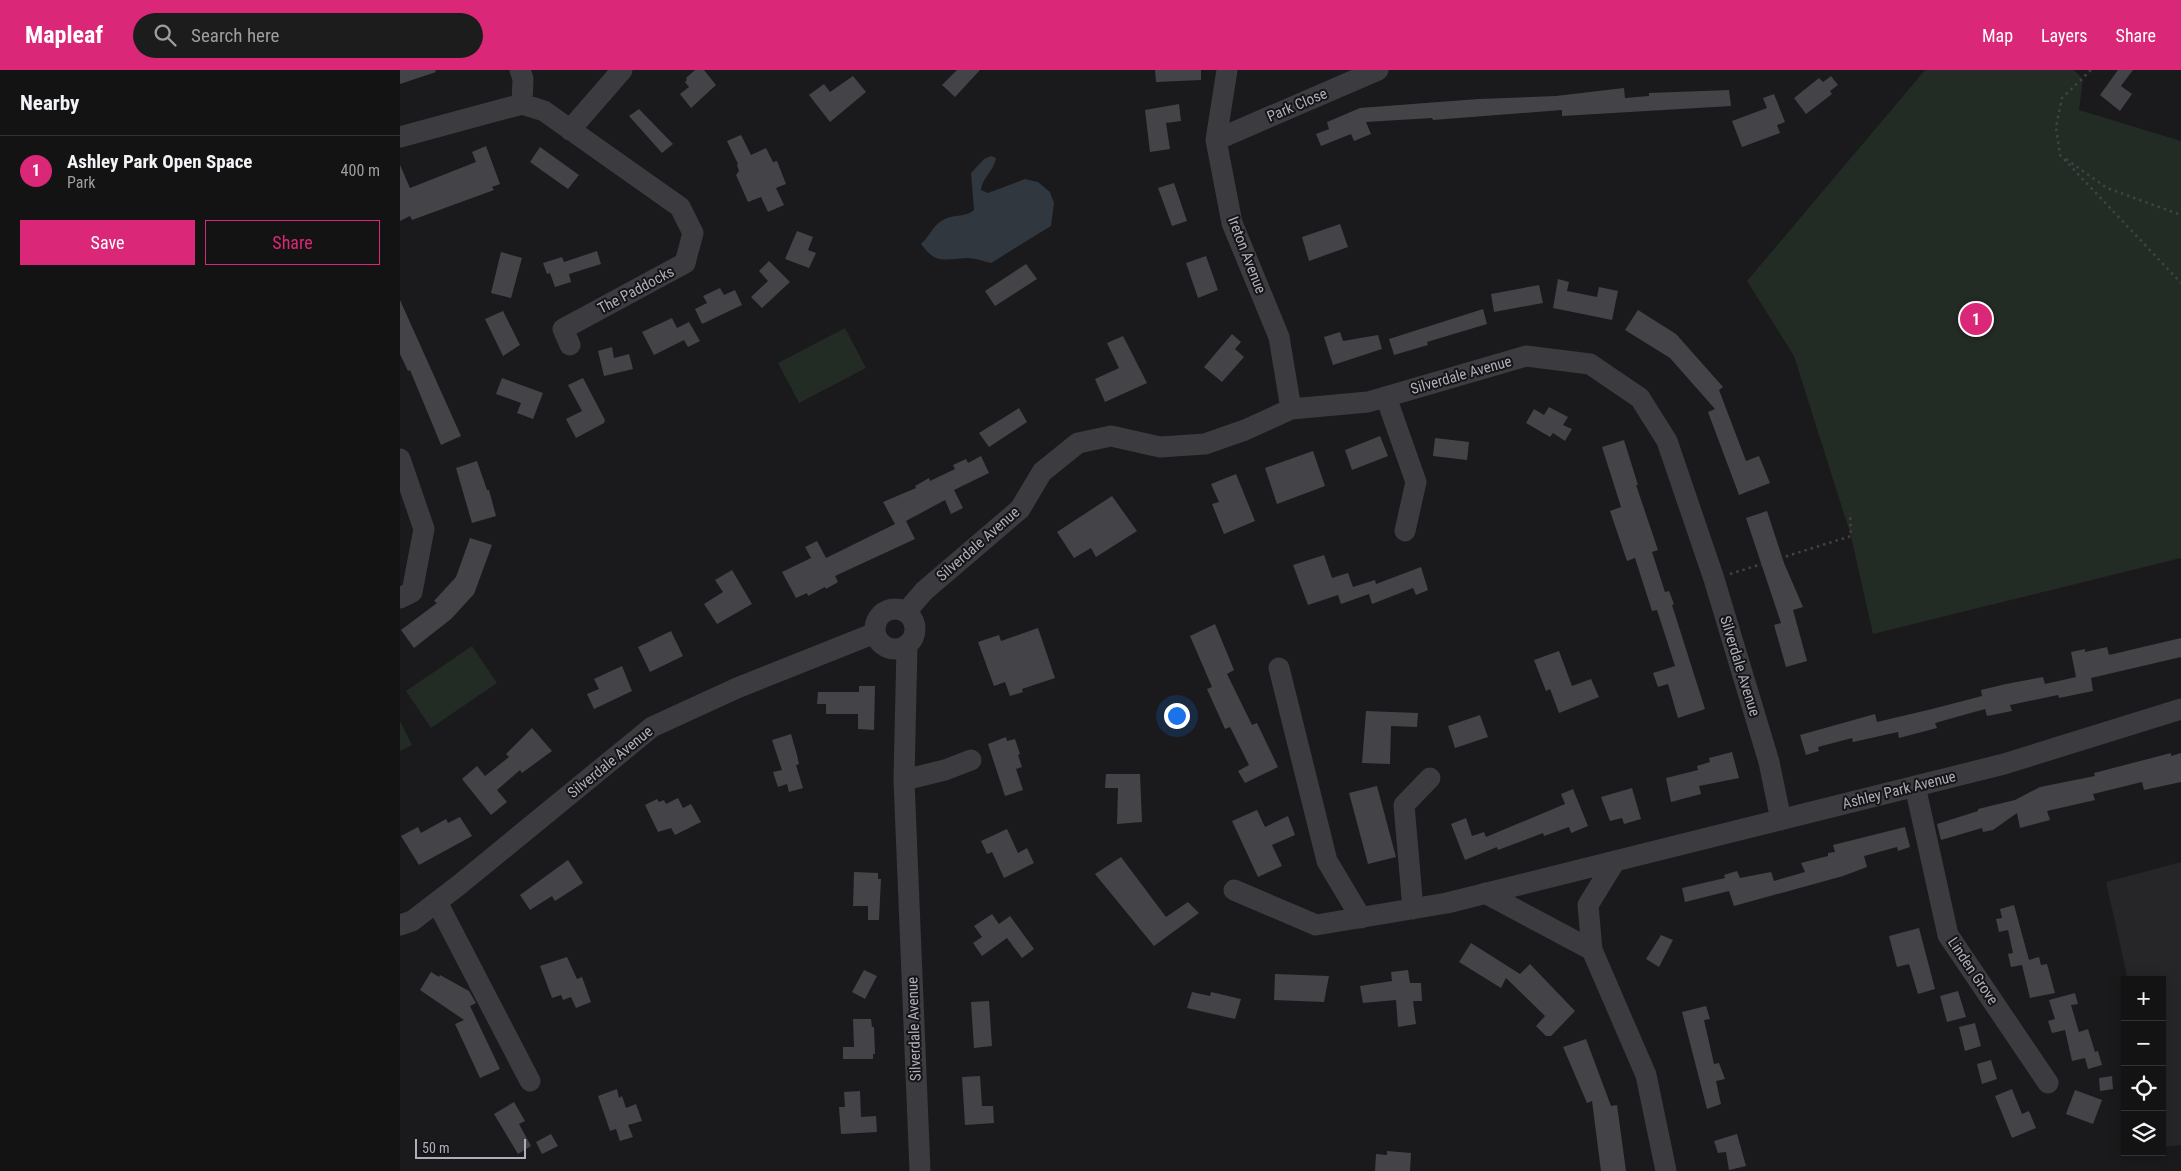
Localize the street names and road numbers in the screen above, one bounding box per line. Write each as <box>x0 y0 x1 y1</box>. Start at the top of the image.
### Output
street label: Park Close <box>1264 84 1330 126</box>
street label: Ireton Avenue <box>1224 214 1270 296</box>
street label: The Paddocks <box>595 262 677 318</box>
street label: Silverdale Avenue <box>1408 352 1514 398</box>
street label: Silverdale Avenue <box>933 503 1023 585</box>
street label: Silverdale Avenue <box>1716 614 1764 718</box>
street label: Silverdale Avenue <box>564 722 656 802</box>
street label: Ashley Park Avenue <box>1840 767 1958 813</box>
street label: Linden Grove <box>1944 934 2002 1008</box>
street label: Silverdale Avenue <box>903 977 925 1081</box>

